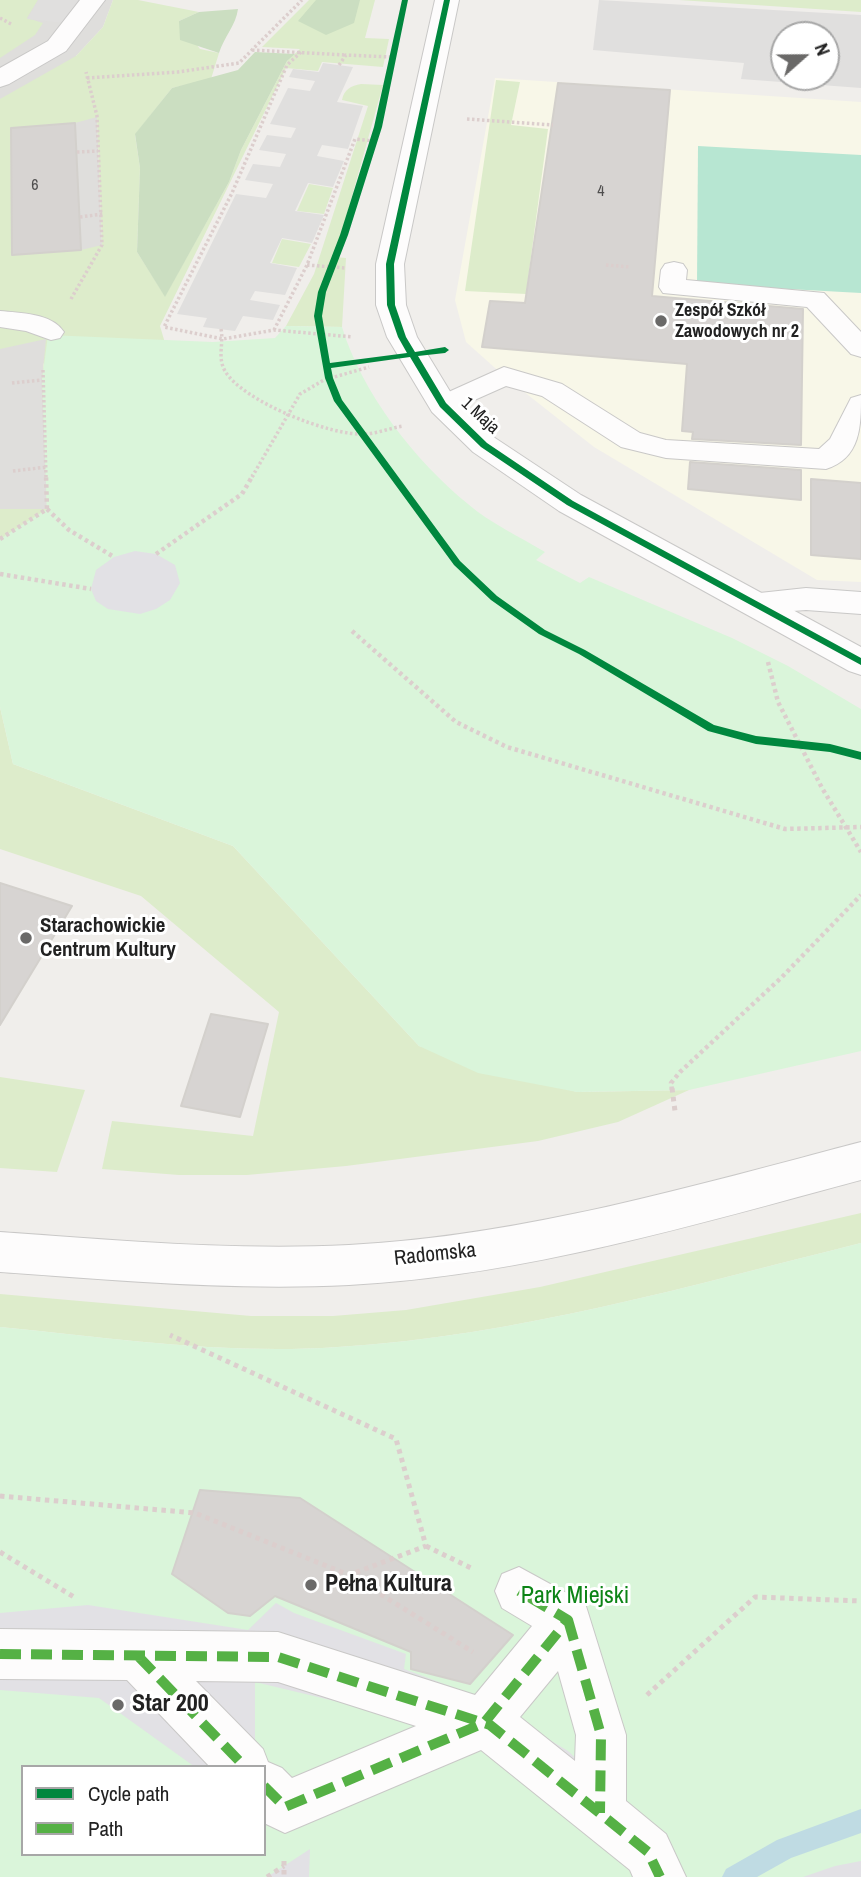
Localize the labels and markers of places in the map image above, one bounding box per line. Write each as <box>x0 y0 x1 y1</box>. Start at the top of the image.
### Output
place label: Zespół Szkół Zawodowych nr 2 <box>675 300 799 342</box>
marker: Zespół Szkół Zawodowych nr 2 <box>653 313 669 329</box>
place label: Starachowickie Centrum Kultury <box>40 913 176 963</box>
marker: Starachowickie Centrum Kultury <box>18 930 34 946</box>
place label: Pełna Kultura <box>325 1571 452 1599</box>
marker: Pełna Kultura <box>303 1577 319 1593</box>
place label: Star 200 <box>132 1691 209 1719</box>
marker: Star 200 <box>110 1697 126 1713</box>

